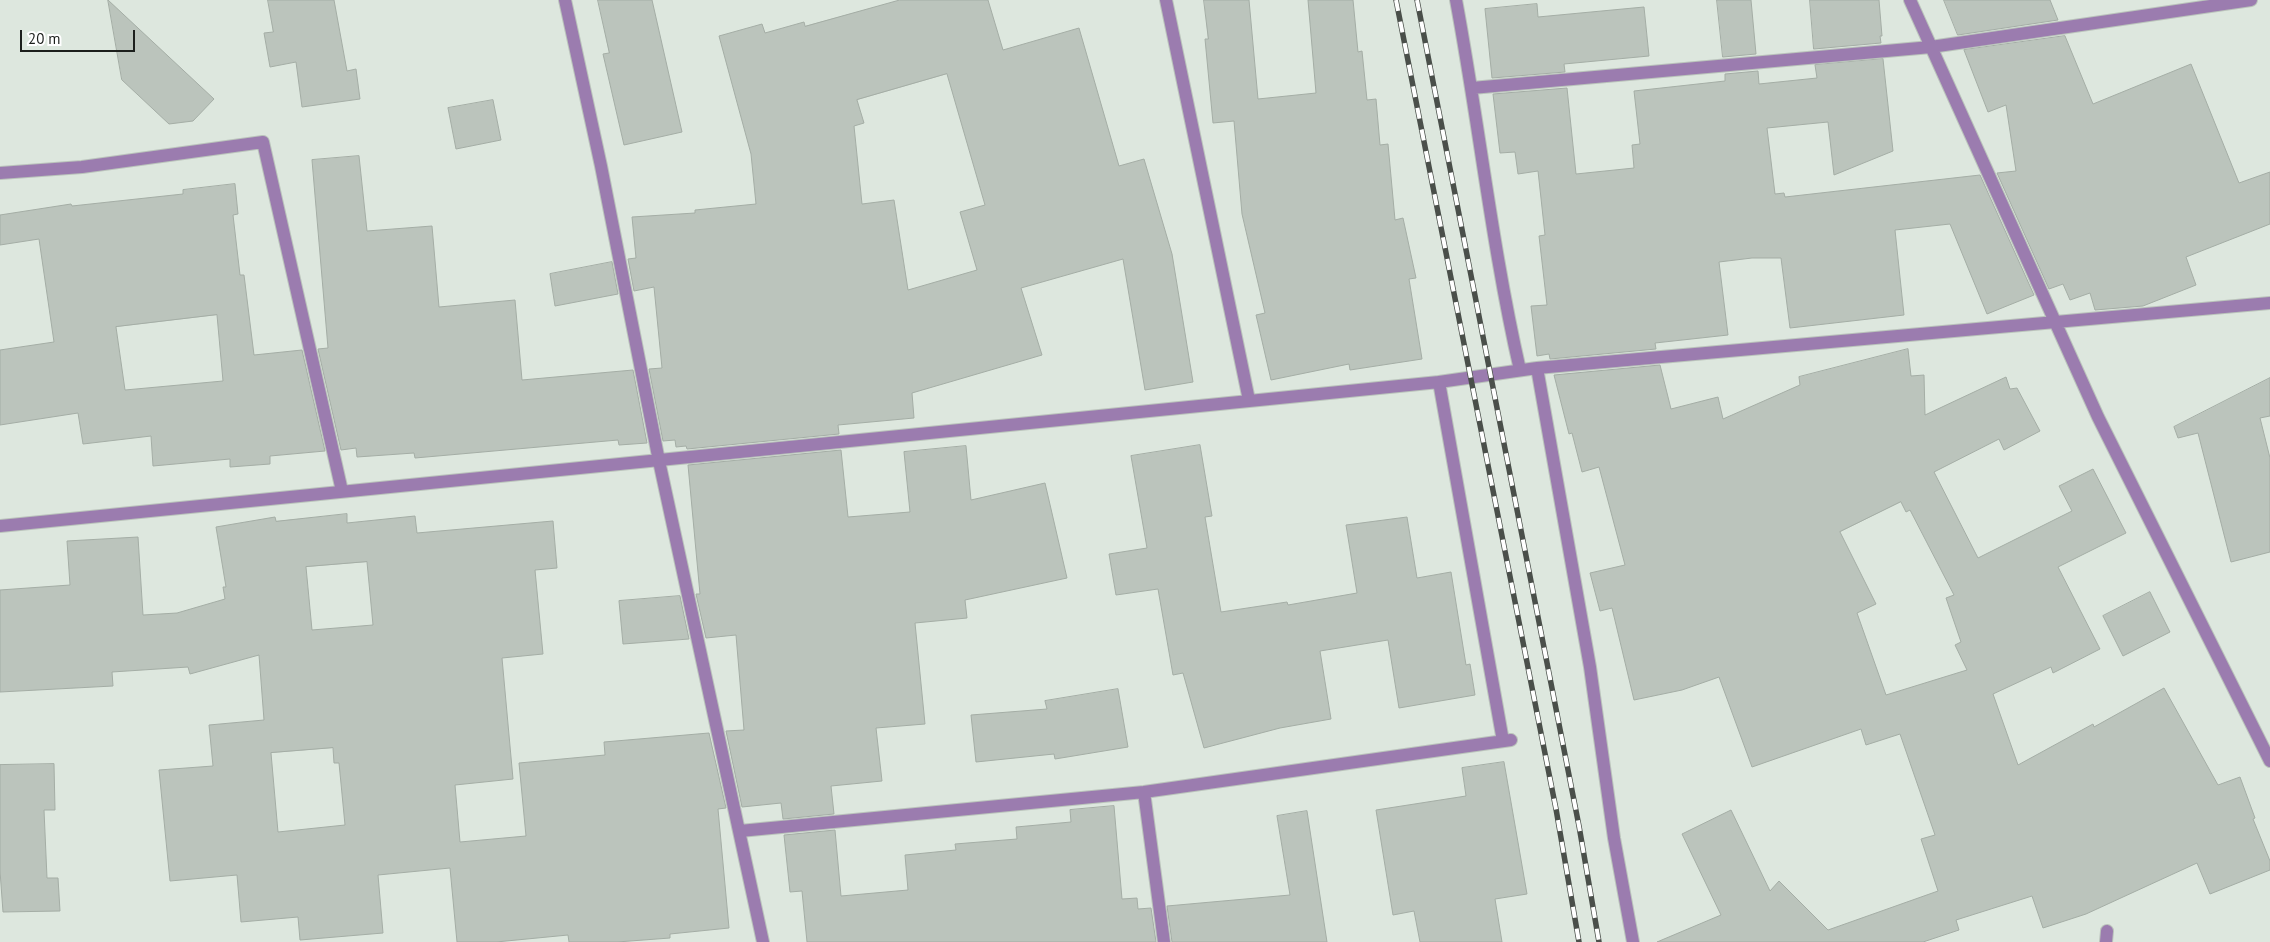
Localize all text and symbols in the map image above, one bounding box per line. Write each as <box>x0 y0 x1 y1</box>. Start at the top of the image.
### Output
scale bar <box>22 20 138 52</box>
text: 20 m <box>28 29 61 48</box>

